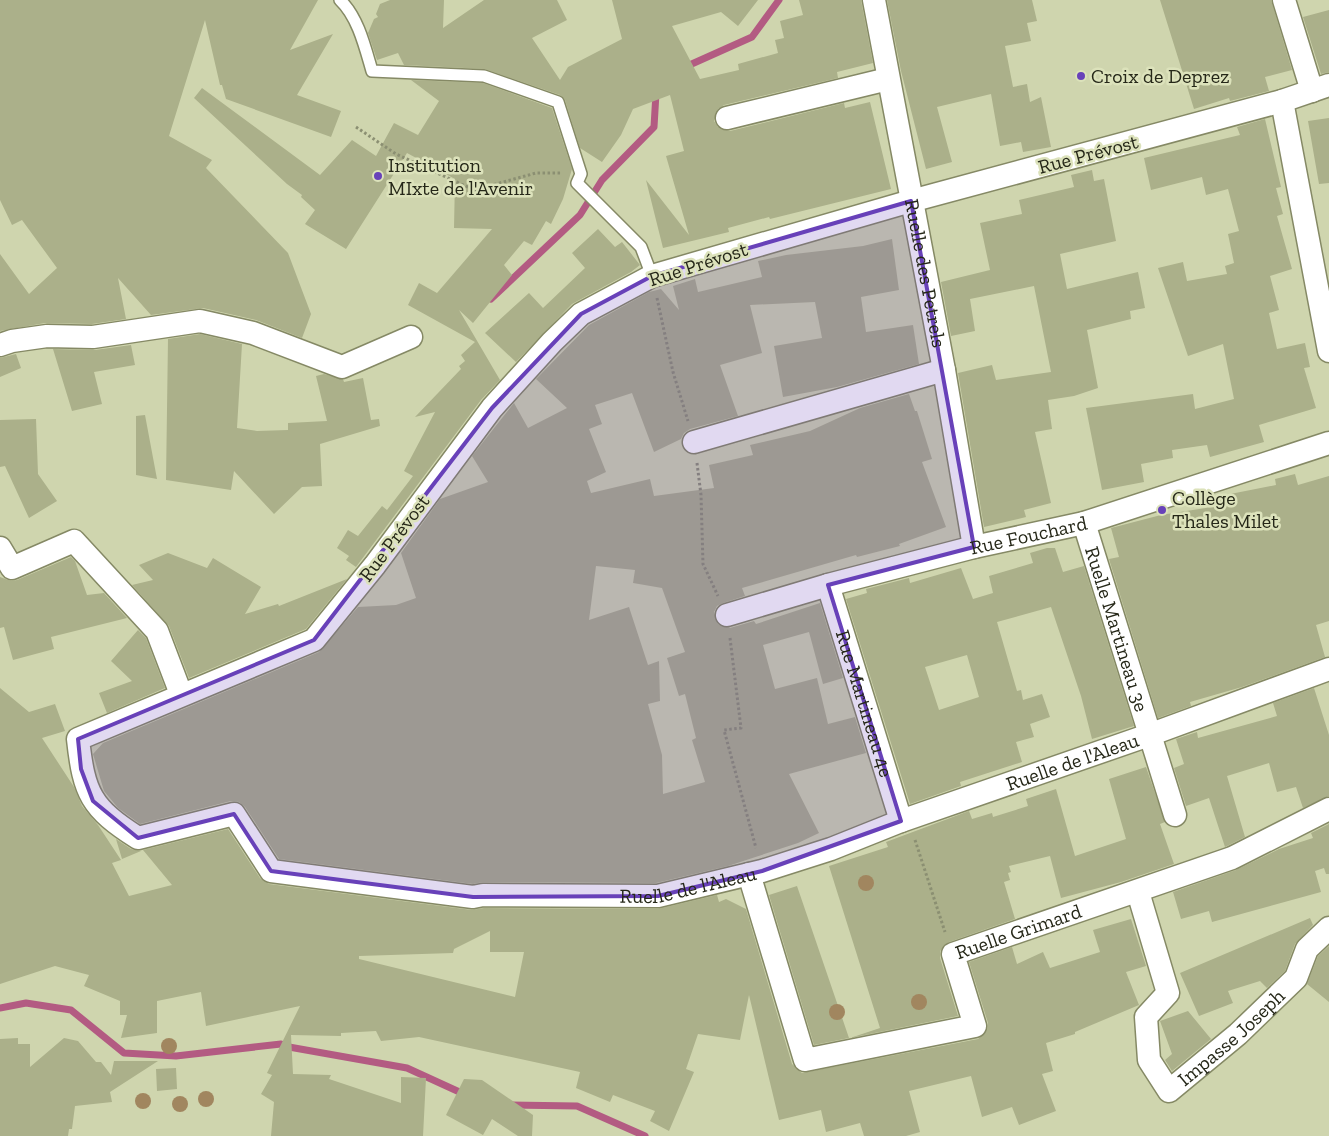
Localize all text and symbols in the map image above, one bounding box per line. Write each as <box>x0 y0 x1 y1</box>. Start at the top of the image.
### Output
place label: Croix de Deprez <box>1091 64 1230 88</box>
marker: Croix de Deprez <box>1075 70 1087 82</box>
street label: Rue Prévost <box>1035 129 1141 179</box>
place label: Institution MIxte de l'Avenir <box>388 153 533 200</box>
marker: Institution MIxte de l'Avenir <box>372 170 384 182</box>
street label: Ruelle des Petrels <box>900 197 952 350</box>
street label: Rue Prévost <box>645 237 751 291</box>
place label: Collège Thales Milet <box>1172 486 1279 533</box>
street label: Rue Prévost <box>354 489 435 586</box>
marker: Collège Thales Milet <box>1156 504 1168 516</box>
street label: Rue Fouchard <box>968 511 1089 560</box>
street label: Ruelle Martineau 3e <box>1080 543 1154 714</box>
street label: Rue Martineau 4e <box>831 627 899 780</box>
street label: Ruelle de l'Aleau <box>1003 728 1142 796</box>
street label: Ruelle de l'Aleau <box>620 861 758 908</box>
street label: Ruelle Grimard <box>952 899 1085 964</box>
street label: Impasse Joseph <box>1173 983 1290 1091</box>

